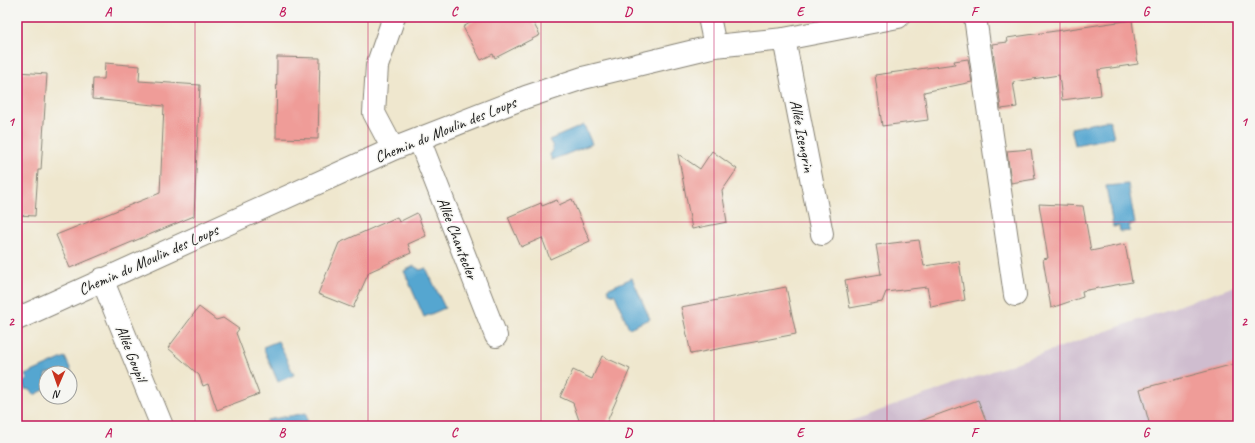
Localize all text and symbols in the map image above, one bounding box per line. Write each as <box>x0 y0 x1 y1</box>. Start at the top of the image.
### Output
text: A <box>105 4 113 20</box>
text: B <box>279 4 287 20</box>
text: C <box>451 4 459 20</box>
text: D <box>624 4 633 20</box>
text: E <box>797 4 806 20</box>
text: F <box>971 4 980 20</box>
text: G <box>1143 4 1151 20</box>
street label: Chemin du Moulin des Loups <box>372 92 520 167</box>
street label: Allée Isengrin <box>785 98 819 175</box>
text: 1 <box>8 114 16 130</box>
text: 1 <box>1241 114 1249 130</box>
street label: Allée Chantecler <box>432 195 482 283</box>
street label: Chemin du Moulin des Loups <box>76 220 223 300</box>
text: 2 <box>8 314 15 330</box>
text: 2 <box>1241 314 1248 330</box>
street label: Allée Goupil <box>111 322 153 387</box>
north arrow <box>38 365 78 405</box>
text: N <box>52 388 61 402</box>
text: A <box>105 425 113 441</box>
text: B <box>279 425 287 441</box>
text: C <box>451 425 459 441</box>
text: D <box>624 425 633 441</box>
text: E <box>797 425 806 441</box>
text: F <box>971 425 980 441</box>
text: G <box>1143 425 1151 441</box>

